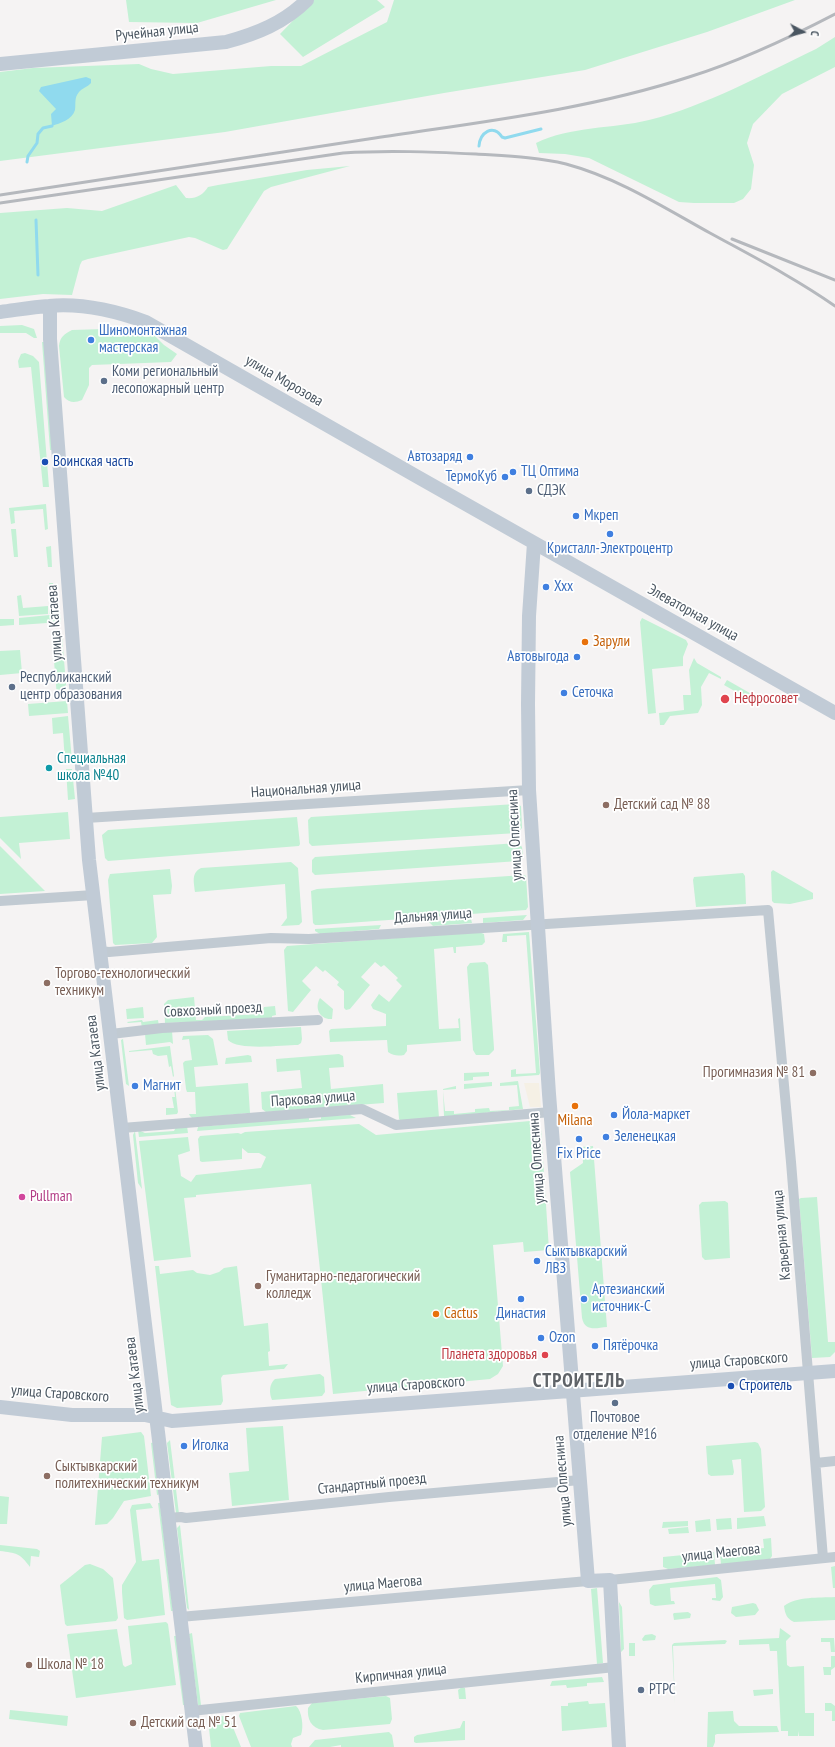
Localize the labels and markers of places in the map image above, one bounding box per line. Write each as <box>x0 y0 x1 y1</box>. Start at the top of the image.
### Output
place label: Шиномонтажная мастерская <box>99 322 187 357</box>
marker: Шиномонтажная мастерская <box>86 335 96 345</box>
place label: Коми региональный лесопожарный центр <box>112 363 224 398</box>
marker: Коми региональный лесопожарный центр <box>99 376 109 386</box>
place label: Автозаряд <box>408 448 462 466</box>
marker: Автозаряд <box>465 452 475 462</box>
place label: Воинская часть <box>53 453 133 471</box>
marker: Воинская часть <box>40 457 50 467</box>
place label: ТЦ Оптима <box>521 463 579 481</box>
marker: ТЦ Оптима <box>508 467 518 477</box>
place label: ТермоКуб <box>445 468 497 486</box>
marker: ТермоКуб <box>500 472 510 482</box>
place label: СДЭК <box>537 482 566 500</box>
marker: СДЭК <box>524 486 534 496</box>
place label: Мкреп <box>584 507 619 525</box>
marker: Мкреп <box>571 511 581 521</box>
marker: Кристалл-Электроцентр <box>605 529 615 539</box>
place label: Кристалл-Электроцентр <box>547 540 673 558</box>
place label: Xxx <box>554 578 573 596</box>
marker: Xxx <box>541 582 551 592</box>
place label: Зарули <box>593 633 630 651</box>
marker: Зарули <box>580 637 590 647</box>
place label: Автовыгода <box>507 648 569 666</box>
marker: Автовыгода <box>572 652 582 662</box>
place label: Республиканский центр образования <box>20 669 122 704</box>
marker: Республиканский центр образования <box>7 682 17 692</box>
place label: Сеточка <box>572 684 613 702</box>
marker: Сеточка <box>559 688 569 698</box>
place label: Нефросовет <box>734 690 798 708</box>
marker: Нефросовет <box>719 693 731 705</box>
place label: Специальная школа №40 <box>57 750 126 785</box>
marker: Специальная школа №40 <box>44 763 54 773</box>
place label: Детский сад № 88 <box>614 796 710 814</box>
marker: Детский сад № 88 <box>601 800 611 810</box>
place label: Торгово-технологический техникум <box>55 965 190 1000</box>
marker: Торгово-технологический техникум <box>42 978 52 988</box>
place label: Прогимназия № 81 <box>703 1064 805 1082</box>
marker: Прогимназия № 81 <box>808 1068 818 1078</box>
place label: Магнит <box>143 1077 181 1095</box>
marker: Магнит <box>130 1081 140 1091</box>
marker: Milana <box>570 1101 580 1111</box>
place label: Йола-маркет <box>622 1106 690 1124</box>
marker: Йола-маркет <box>609 1110 619 1120</box>
place label: Milana <box>558 1112 592 1130</box>
place label: Зеленецкая <box>614 1128 676 1146</box>
marker: Зеленецкая <box>601 1132 611 1142</box>
marker: Fix Price <box>574 1134 584 1144</box>
place label: Fix Price <box>557 1145 601 1163</box>
place label: Pullman <box>30 1188 72 1206</box>
marker: Pullman <box>17 1192 27 1202</box>
place label: Сыктывкарский ЛВЗ <box>545 1243 627 1278</box>
marker: Сыктывкарский ЛВЗ <box>532 1256 542 1266</box>
place label: Гуманитарно-педагогический колледж <box>266 1268 420 1303</box>
marker: Гуманитарно-педагогический колледж <box>253 1281 263 1291</box>
place label: Артезианский источник-С <box>592 1281 665 1316</box>
marker: Династия <box>516 1294 526 1304</box>
marker: Артезианский источник-С <box>579 1294 589 1304</box>
place label: Cactus <box>444 1305 478 1323</box>
place label: Династия <box>496 1305 546 1323</box>
marker: Cactus <box>431 1309 441 1319</box>
place label: Ozon <box>549 1329 575 1347</box>
marker: Ozon <box>536 1333 546 1343</box>
place label: Пятёрочка <box>603 1337 658 1355</box>
marker: Пятёрочка <box>590 1341 600 1351</box>
place label: Планета здоровья <box>441 1346 537 1364</box>
marker: Планета здоровья <box>540 1350 550 1360</box>
place label: Строитель <box>739 1377 792 1395</box>
marker: Строитель <box>726 1381 736 1391</box>
marker: Почтовое отделение №16 <box>610 1398 620 1408</box>
place label: Почтовое отделение №16 <box>573 1409 657 1444</box>
place label: Иголка <box>192 1437 229 1455</box>
marker: Иголка <box>179 1441 189 1451</box>
place label: Сыктывкарский политехнический техникум <box>55 1458 199 1493</box>
marker: Сыктывкарский политехнический техникум <box>42 1471 52 1481</box>
place label: Школа № 18 <box>37 1656 104 1674</box>
marker: Школа № 18 <box>24 1660 34 1670</box>
place label: РТРС <box>649 1681 676 1699</box>
marker: РТРС <box>636 1685 646 1695</box>
place label: Детский сад № 51 <box>141 1714 237 1732</box>
marker: Детский сад № 51 <box>128 1718 138 1728</box>

